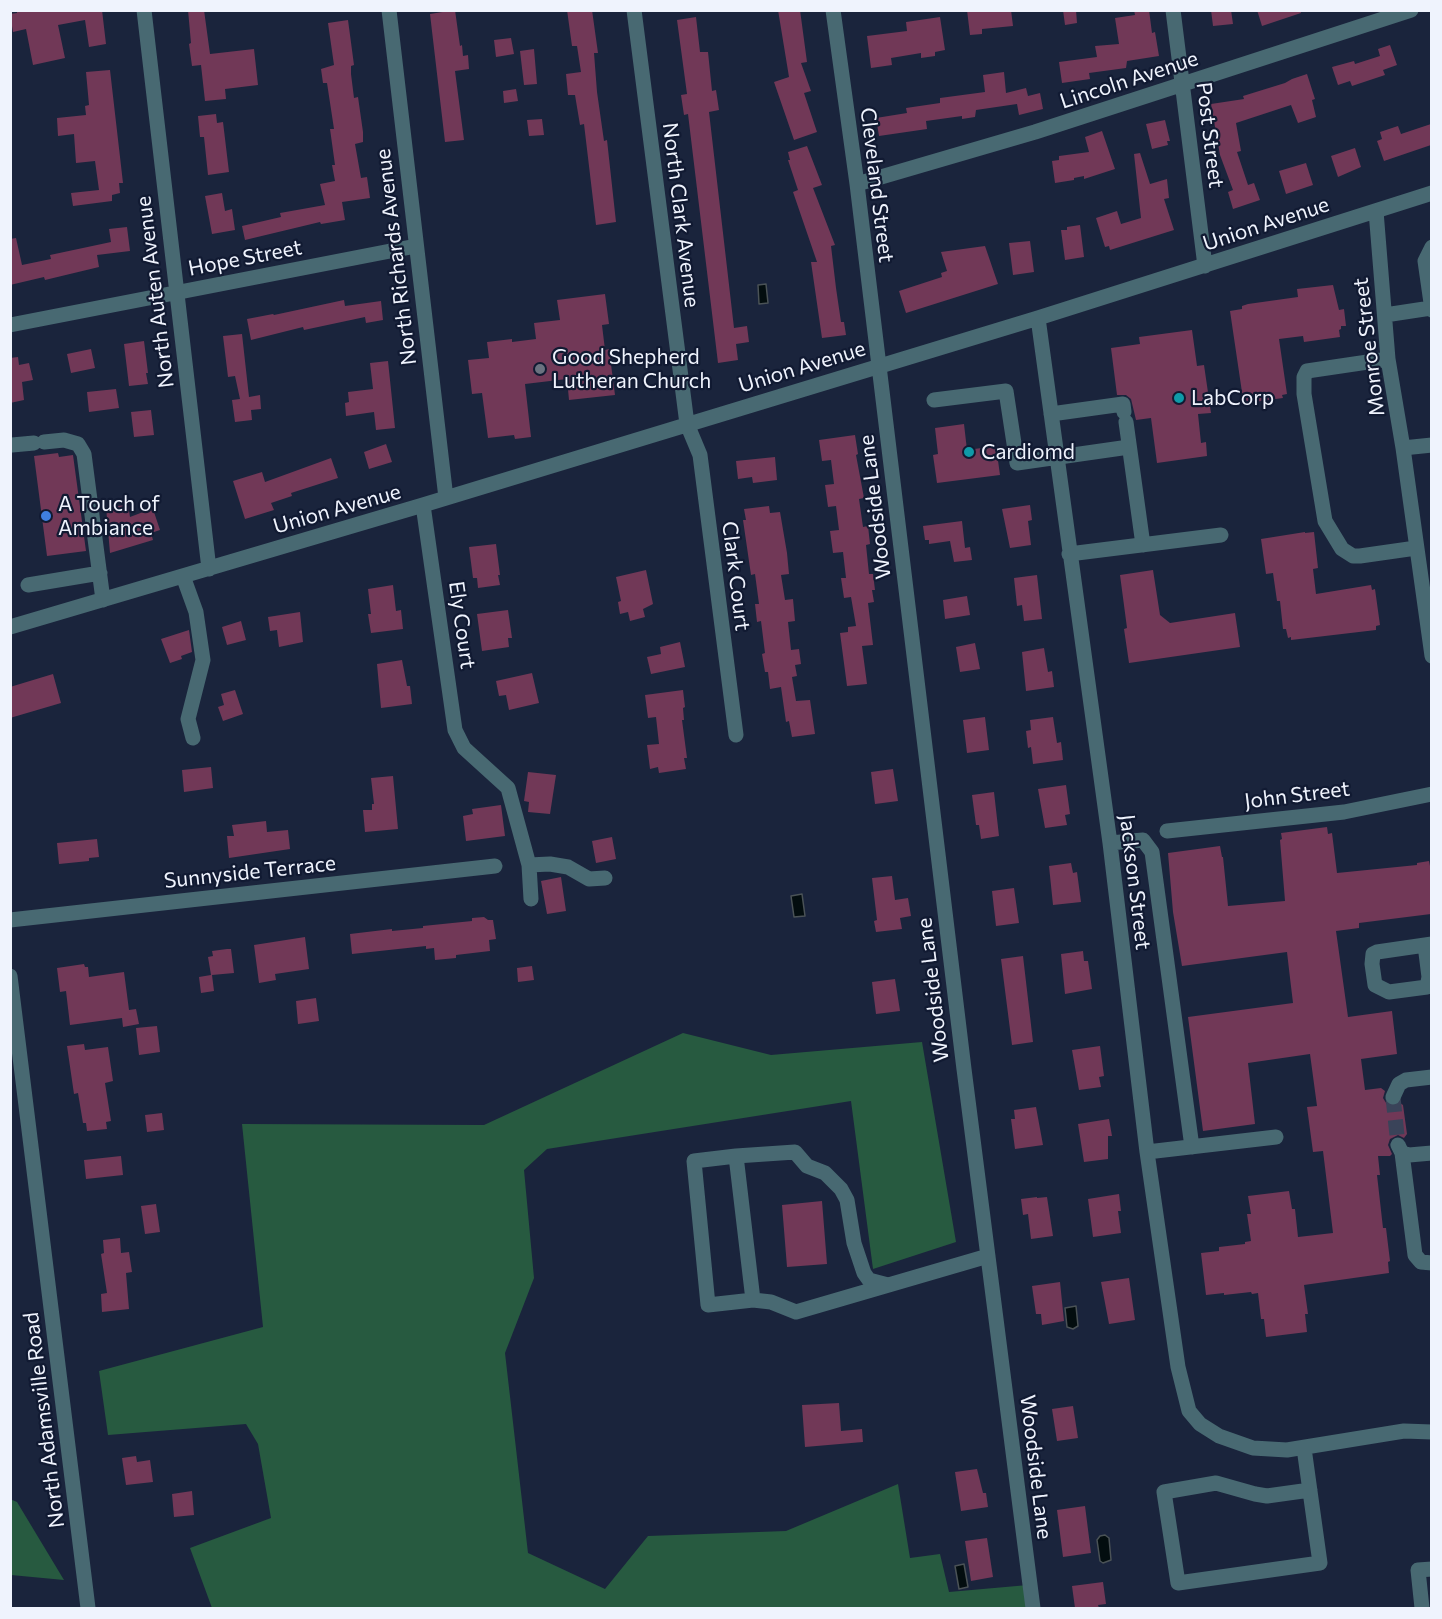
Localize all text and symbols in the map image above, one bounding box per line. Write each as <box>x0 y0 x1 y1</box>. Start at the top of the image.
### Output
street label: Lincoln Avenue <box>1057 46 1201 114</box>
street label: Post Street <box>1191 81 1229 189</box>
street label: Cleveland Street <box>855 106 899 264</box>
street label: North Clark Avenue <box>657 121 705 309</box>
street label: North Richards Avenue <box>370 147 422 367</box>
street label: Union Avenue <box>1200 192 1332 256</box>
street label: North Auten Avenue <box>131 195 179 389</box>
street label: Hope Street <box>186 235 304 281</box>
street label: Monroe Street <box>1348 276 1390 418</box>
street label: Union Avenue <box>735 336 869 398</box>
place label: Good Shepherd Lutheran Church <box>552 344 711 394</box>
marker: Good Shepherd Lutheran Church <box>533 362 547 376</box>
place label: LabCorp <box>1191 385 1274 411</box>
marker: LabCorp <box>1172 391 1186 405</box>
street label: Woodside Lane <box>854 433 896 581</box>
place label: Cardiomd <box>981 439 1075 465</box>
marker: Cardiomd <box>962 445 976 459</box>
street label: Union Avenue <box>270 479 404 539</box>
place label: A Touch of Ambiance <box>58 491 160 541</box>
marker: A Touch of Ambiance <box>39 509 53 523</box>
street label: Clark Court <box>717 520 755 632</box>
street label: Ely Court <box>443 580 481 670</box>
street label: John Street <box>1243 776 1351 814</box>
street label: Jackson Street <box>1114 813 1156 951</box>
street label: Sunnyside Terrace <box>163 850 337 894</box>
street label: Woodside Lane <box>912 916 954 1064</box>
street label: North Adamsville Road <box>18 1311 70 1529</box>
street label: Woodside Lane <box>1015 1393 1057 1541</box>

